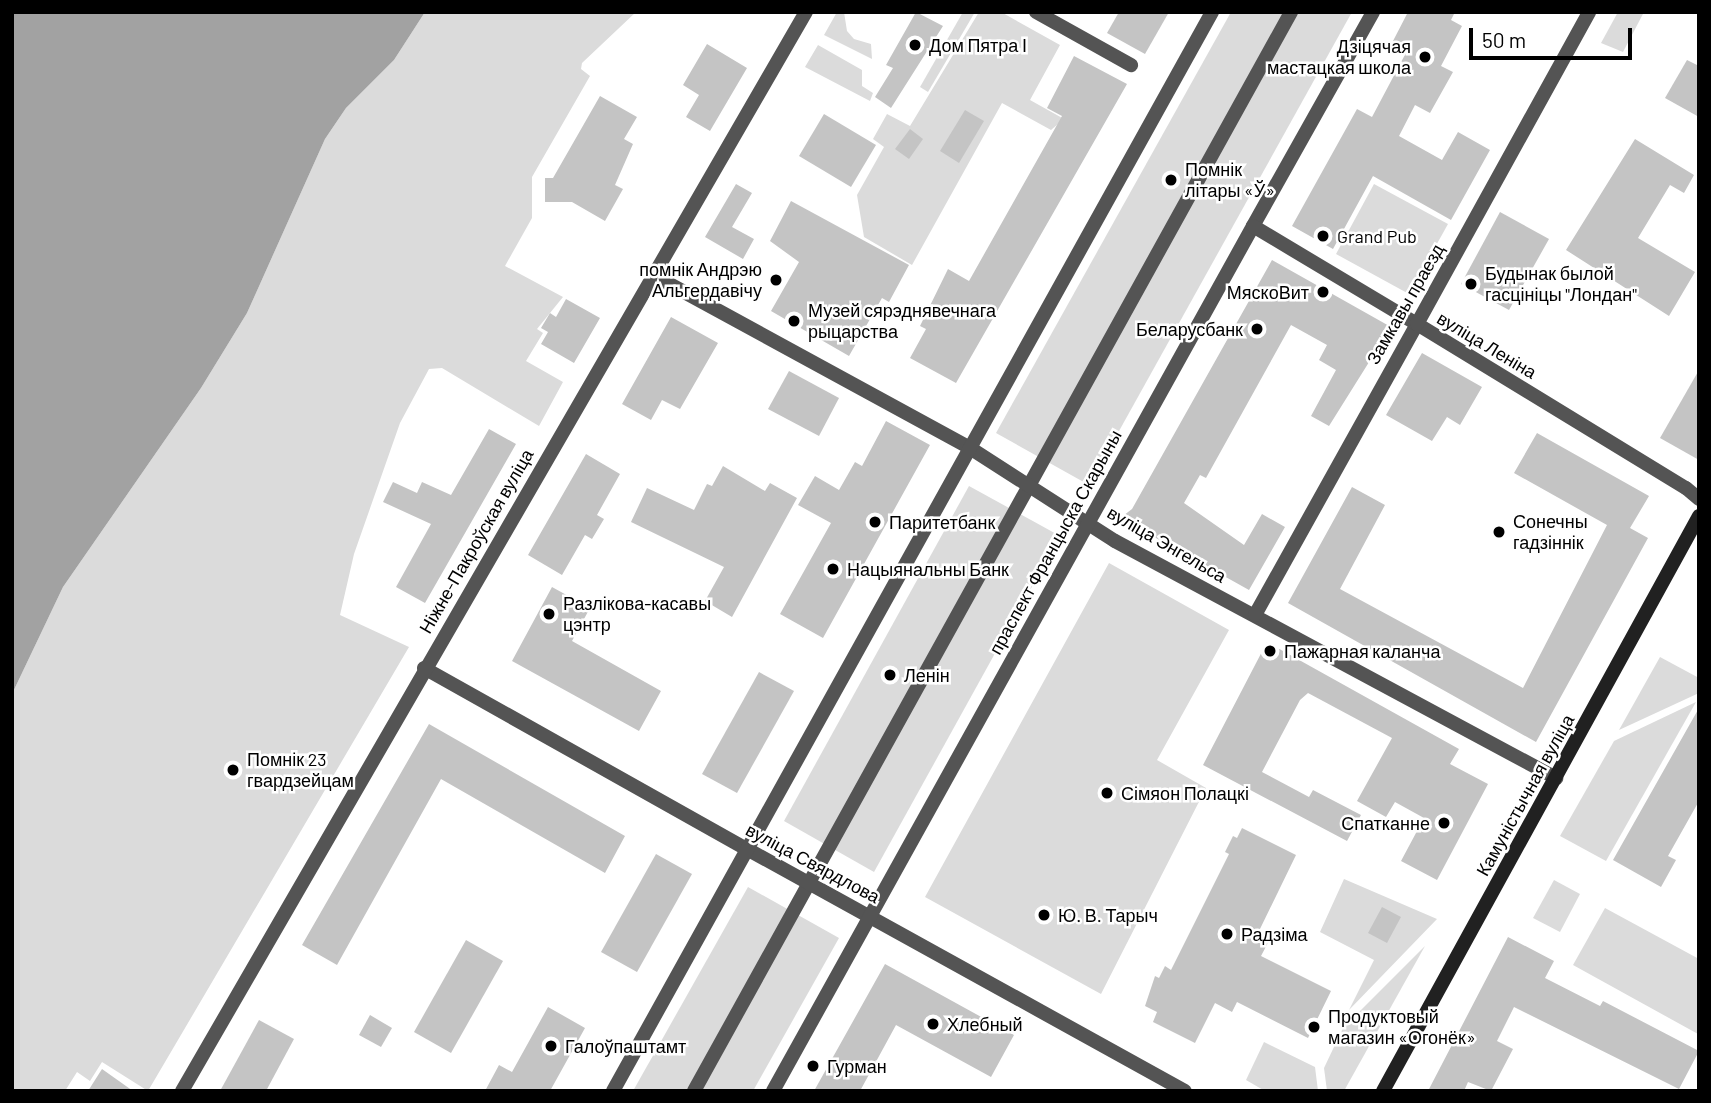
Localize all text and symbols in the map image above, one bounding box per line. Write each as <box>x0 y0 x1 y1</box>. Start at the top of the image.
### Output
scale bar <box>1473 14 1636 58</box>
text: 50 m <box>1482 27 1526 52</box>
place label: Дом Пятра І <box>929 34 1027 56</box>
place label: Дзіцячая мастацкая школа <box>1267 36 1411 78</box>
marker: Дом Пятра І <box>907 37 923 53</box>
marker: Дзіцячая мастацкая школа <box>1417 49 1433 65</box>
place label: Помнік літары «Ў» <box>1185 159 1275 202</box>
marker: Помнік літары «Ў» <box>1163 172 1179 188</box>
place label: Grand Pub <box>1337 225 1417 247</box>
marker: Grand Pub <box>1315 228 1331 244</box>
street label: Замкавы праезд <box>1362 240 1448 368</box>
place label: помнік Андрэю Альгердавічу <box>639 259 762 302</box>
place label: Будынак былой гасцініцы "Лондан" <box>1485 263 1637 306</box>
marker: помнік Андрэю Альгердавічу <box>768 272 784 288</box>
marker: Будынак былой гасцініцы "Лондан" <box>1463 276 1479 292</box>
place label: МяскоВит <box>1227 281 1309 303</box>
marker: МяскоВит <box>1315 284 1331 300</box>
place label: Музей сярэднявечнага рыцарства <box>808 300 996 342</box>
street label: вуліца Леніна <box>1433 307 1541 383</box>
marker: Музей сярэднявечнага рыцарства <box>786 313 802 329</box>
place label: Беларусбанк <box>1136 318 1243 340</box>
marker: Беларусбанк <box>1249 321 1265 337</box>
street label: праспект Францыска Скарыны <box>984 426 1126 658</box>
street label: Ніжне-Пакроўская вуліца <box>414 445 538 637</box>
street label: вуліца Энгельса <box>1104 501 1230 587</box>
place label: Паритетбанк <box>889 511 995 533</box>
place label: Сонечны гадзіннік <box>1513 511 1588 554</box>
marker: Паритетбанк <box>867 514 883 530</box>
marker: Сонечны гадзіннік <box>1491 524 1507 540</box>
place label: Нацыянальны Банк <box>847 558 1009 580</box>
marker: Нацыянальны Банк <box>825 561 841 577</box>
place label: Разлікова-касавы цэнтр <box>563 593 711 636</box>
marker: Разлікова-касавы цэнтр <box>541 606 557 622</box>
place label: Пажарная каланча <box>1284 640 1440 662</box>
marker: Пажарная каланча <box>1262 643 1278 659</box>
place label: Ленін <box>904 664 950 686</box>
marker: Ленін <box>882 667 898 683</box>
street label: Камуністычная вуліца <box>1472 710 1578 880</box>
place label: Помнік 23 гвардзейцам <box>247 749 354 792</box>
marker: Помнік 23 гвардзейцам <box>225 762 241 778</box>
place label: Сімяон Полацкі <box>1121 782 1249 804</box>
marker: Сімяон Полацкі <box>1099 785 1115 801</box>
place label: Спатканне <box>1341 812 1430 834</box>
marker: Спатканне <box>1436 815 1452 831</box>
street label: вуліца Свярдлова <box>742 819 884 907</box>
place label: Ю. В. Тарыч <box>1058 904 1158 926</box>
marker: Ю. В. Тарыч <box>1036 907 1052 923</box>
place label: Радзіма <box>1241 923 1308 945</box>
marker: Радзіма <box>1219 926 1235 942</box>
place label: Продуктовый магазин «Огонёк» <box>1328 1006 1476 1048</box>
place label: Хлебный <box>947 1013 1023 1035</box>
marker: Хлебный <box>925 1016 941 1032</box>
marker: Продуктовый магазин «Огонёк» <box>1306 1019 1322 1035</box>
place label: Галоўпаштамт <box>565 1035 686 1057</box>
marker: Галоўпаштамт <box>543 1038 559 1054</box>
place label: Гурман <box>827 1055 887 1077</box>
marker: Гурман <box>805 1058 821 1074</box>

